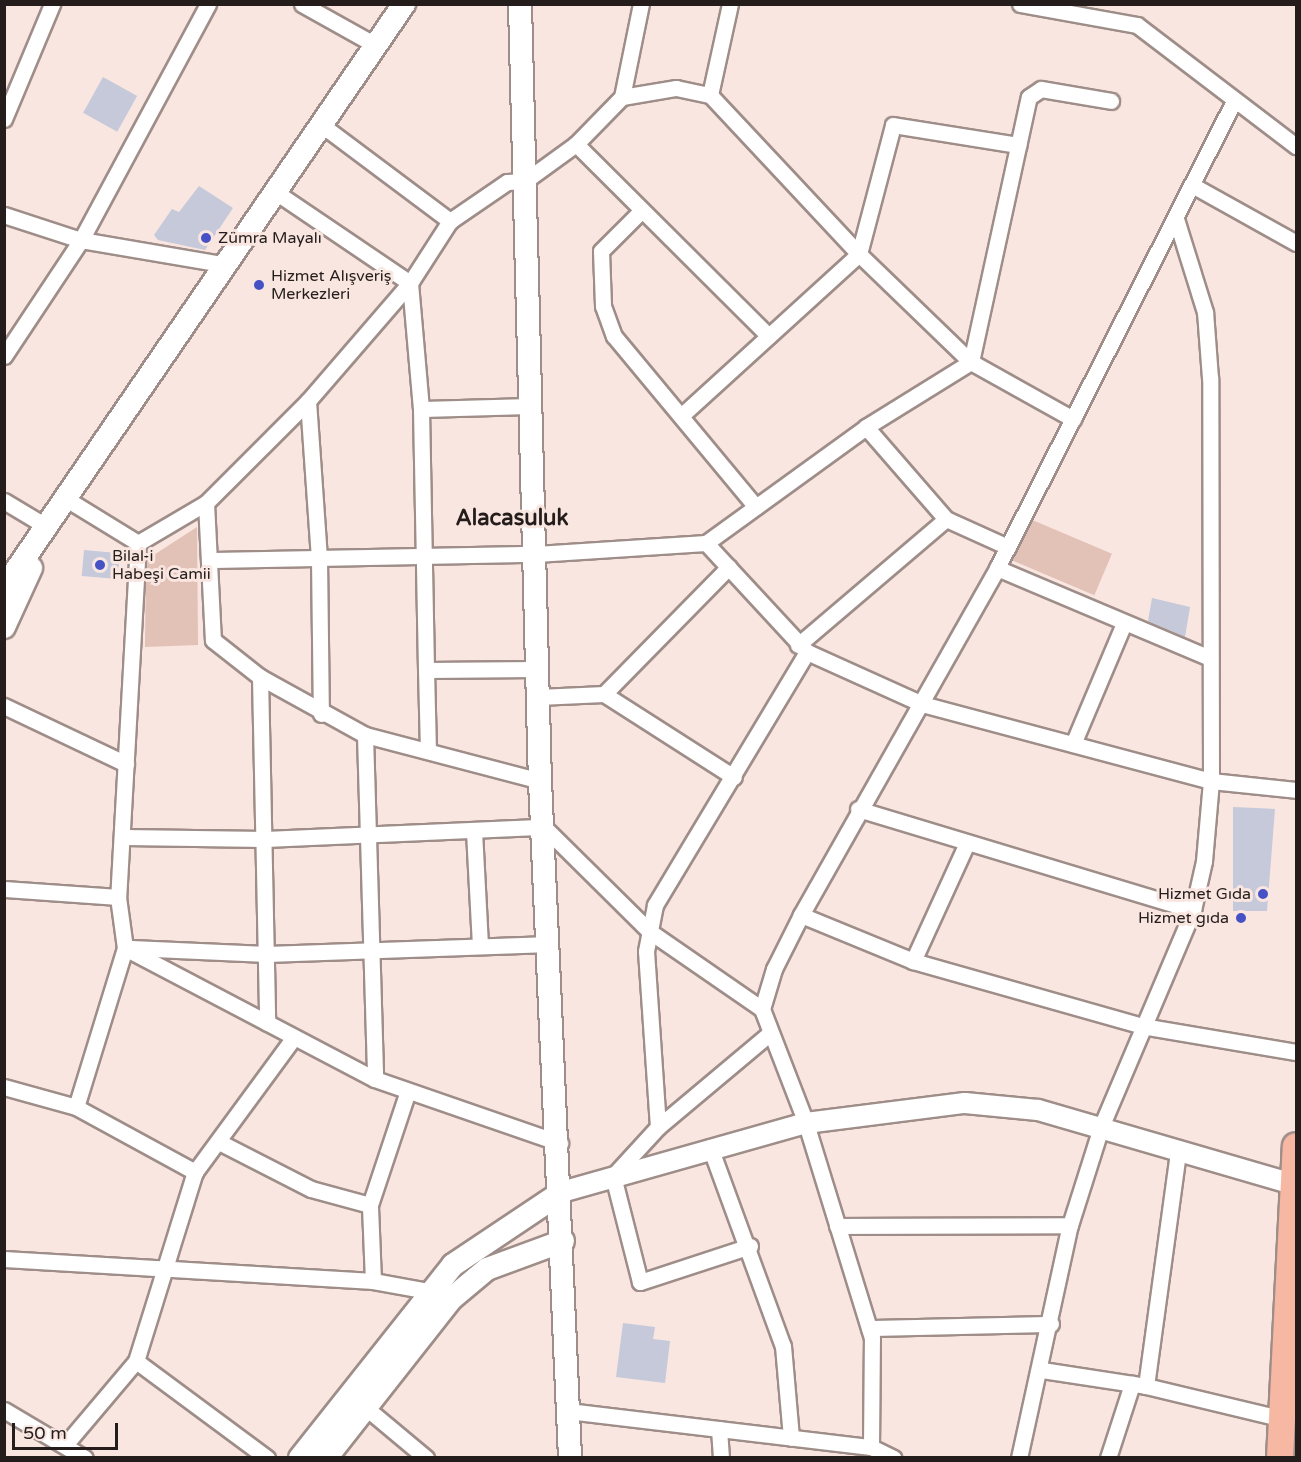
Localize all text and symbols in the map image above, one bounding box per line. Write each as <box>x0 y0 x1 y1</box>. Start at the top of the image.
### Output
place label: Zümra Mayalı <box>218 228 322 248</box>
marker: Zümra Mayalı <box>199 231 213 245</box>
place label: Hizmet Alışveriş Merkezleri <box>271 266 392 304</box>
marker: Hizmet Alışveriş Merkezleri <box>252 278 266 292</box>
district label: Alacasuluk <box>455 506 569 532</box>
place label: Bilal-i Habeşi Camii <box>112 546 211 584</box>
marker: Bilal-i Habeşi Camii <box>93 558 107 572</box>
place label: Hizmet Gıda <box>1158 884 1251 904</box>
marker: Hizmet Gıda <box>1256 887 1270 901</box>
place label: Hizmet gıda <box>1138 908 1229 928</box>
marker: Hizmet gıda <box>1234 911 1248 925</box>
scale bar <box>15 1411 122 1449</box>
text: 50 m <box>23 1422 67 1444</box>

